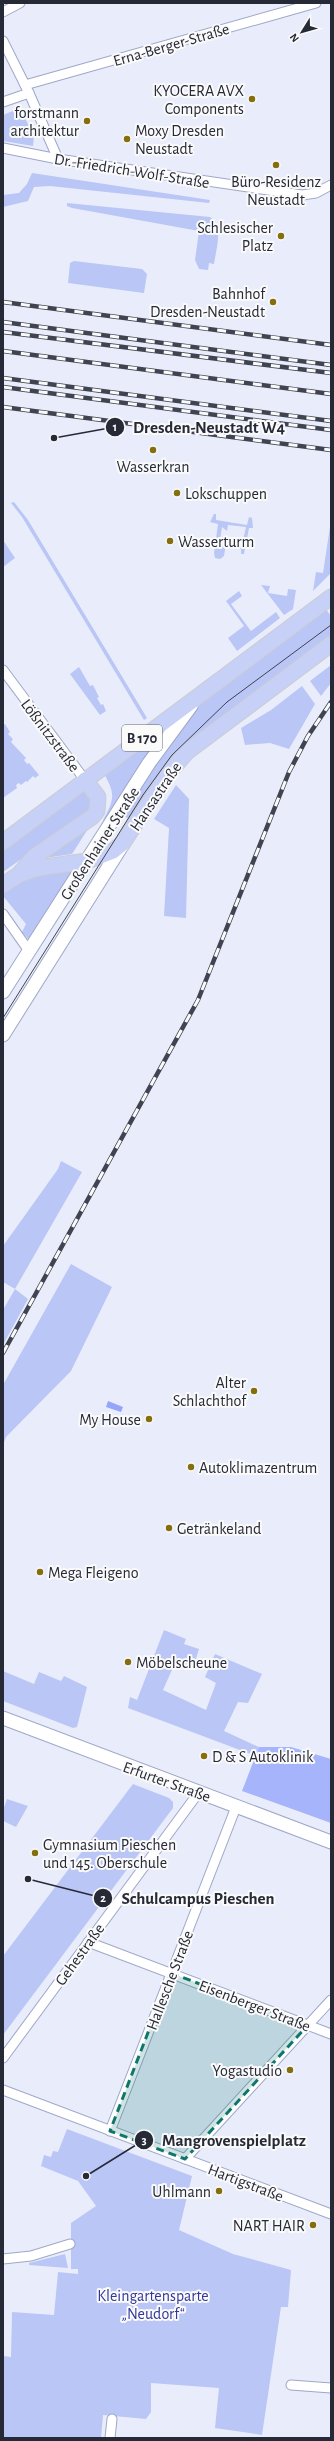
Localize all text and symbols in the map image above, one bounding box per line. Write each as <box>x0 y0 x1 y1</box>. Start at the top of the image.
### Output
north arrow <box>282 12 322 52</box>
street label: Erna-Berger-Straße <box>111 21 231 69</box>
text: N <box>288 31 301 44</box>
place label: KYOCERA AVX Components <box>153 83 244 117</box>
marker: KYOCERA AVX Components <box>247 94 257 104</box>
place label: forstmann architektur <box>10 105 80 139</box>
marker: forstmann architektur <box>82 116 92 126</box>
place label: Moxy Dresden Neustadt <box>135 123 224 157</box>
marker: Moxy Dresden Neustadt <box>122 134 132 144</box>
street label: Dr.-Friedrich-Wolf-Straße <box>53 151 211 191</box>
marker: Büro-Residenz Neustadt <box>271 160 281 170</box>
place label: Büro-Residenz Neustadt <box>231 174 321 208</box>
place label: Schlesischer Platz <box>197 220 274 254</box>
marker: Schlesischer Platz <box>276 231 286 241</box>
place label: Bahnhof Dresden-Neustadt <box>150 286 266 320</box>
marker: Bahnhof Dresden-Neustadt <box>268 297 278 307</box>
callout: Dresden-Neustadt W4 <box>105 412 293 441</box>
text: Dresden-Neustadt W4 <box>133 419 286 436</box>
text: 1 <box>113 421 117 433</box>
marker: Wasserkran <box>148 445 158 455</box>
place label: Wasserkran <box>116 459 190 475</box>
place label: Lokschuppen <box>185 486 267 502</box>
marker: Lokschuppen <box>172 488 182 498</box>
place label: Wasserturm <box>178 534 254 550</box>
marker: Wasserturm <box>165 536 175 546</box>
street label: Lößnitzstraße <box>18 696 83 775</box>
road number: B 170 <box>122 725 162 751</box>
street label: Hansastraße <box>127 759 185 834</box>
street label: Großenhainer Straße <box>57 784 142 903</box>
place label: Alter Schlachthof <box>173 1375 247 1409</box>
marker: Alter Schlachthof <box>249 1386 259 1396</box>
place label: My House <box>79 1412 141 1429</box>
marker: My House <box>144 1414 154 1424</box>
place label: Autoklimazentrum <box>199 1460 317 1476</box>
marker: Autoklimazentrum <box>186 1462 196 1472</box>
place label: Getränkeland <box>177 1521 261 1537</box>
marker: Getränkeland <box>164 1523 174 1533</box>
place label: Mega Fleigeno <box>48 1565 139 1581</box>
marker: Mega Fleigeno <box>35 1567 45 1577</box>
place label: Möbelscheune <box>136 1655 227 1671</box>
marker: Möbelscheune <box>123 1657 133 1667</box>
place label: D & S Autoklinik <box>212 1749 314 1765</box>
marker: D & S Autoklinik <box>199 1751 209 1761</box>
street label: Erfurter Straße <box>121 1759 213 1805</box>
place label: Gymnasium Pieschen und 145. Oberschule <box>43 1837 176 1871</box>
marker: Gymnasium Pieschen und 145. Oberschule <box>30 1848 40 1858</box>
callout: Schulcampus Pieschen <box>93 1883 282 1912</box>
text: Schulcampus Pieschen <box>122 1890 274 1907</box>
text: 2 <box>100 1892 106 1904</box>
street label: Gehestraße <box>52 1921 107 1988</box>
street label: Hallesche Straße <box>144 1928 196 2032</box>
street label: Eisenberger Straße <box>197 1977 313 2035</box>
place label: Yogastudio <box>213 2063 282 2079</box>
marker: Yogastudio <box>285 2065 295 2075</box>
callout: Mangrovenspielplatz <box>134 2125 314 2154</box>
text: Mangrovenspielplatz <box>162 2132 306 2149</box>
text: 3 <box>141 2134 147 2146</box>
street label: Hartigstraße <box>206 2161 286 2205</box>
place label: Uhlmann <box>152 2184 211 2200</box>
marker: Uhlmann <box>214 2186 224 2196</box>
place label: NART HAIR <box>233 2218 305 2234</box>
marker: NART HAIR <box>308 2220 318 2230</box>
park label: Kleingartensparte „Neudorf“ <box>97 2288 209 2322</box>

